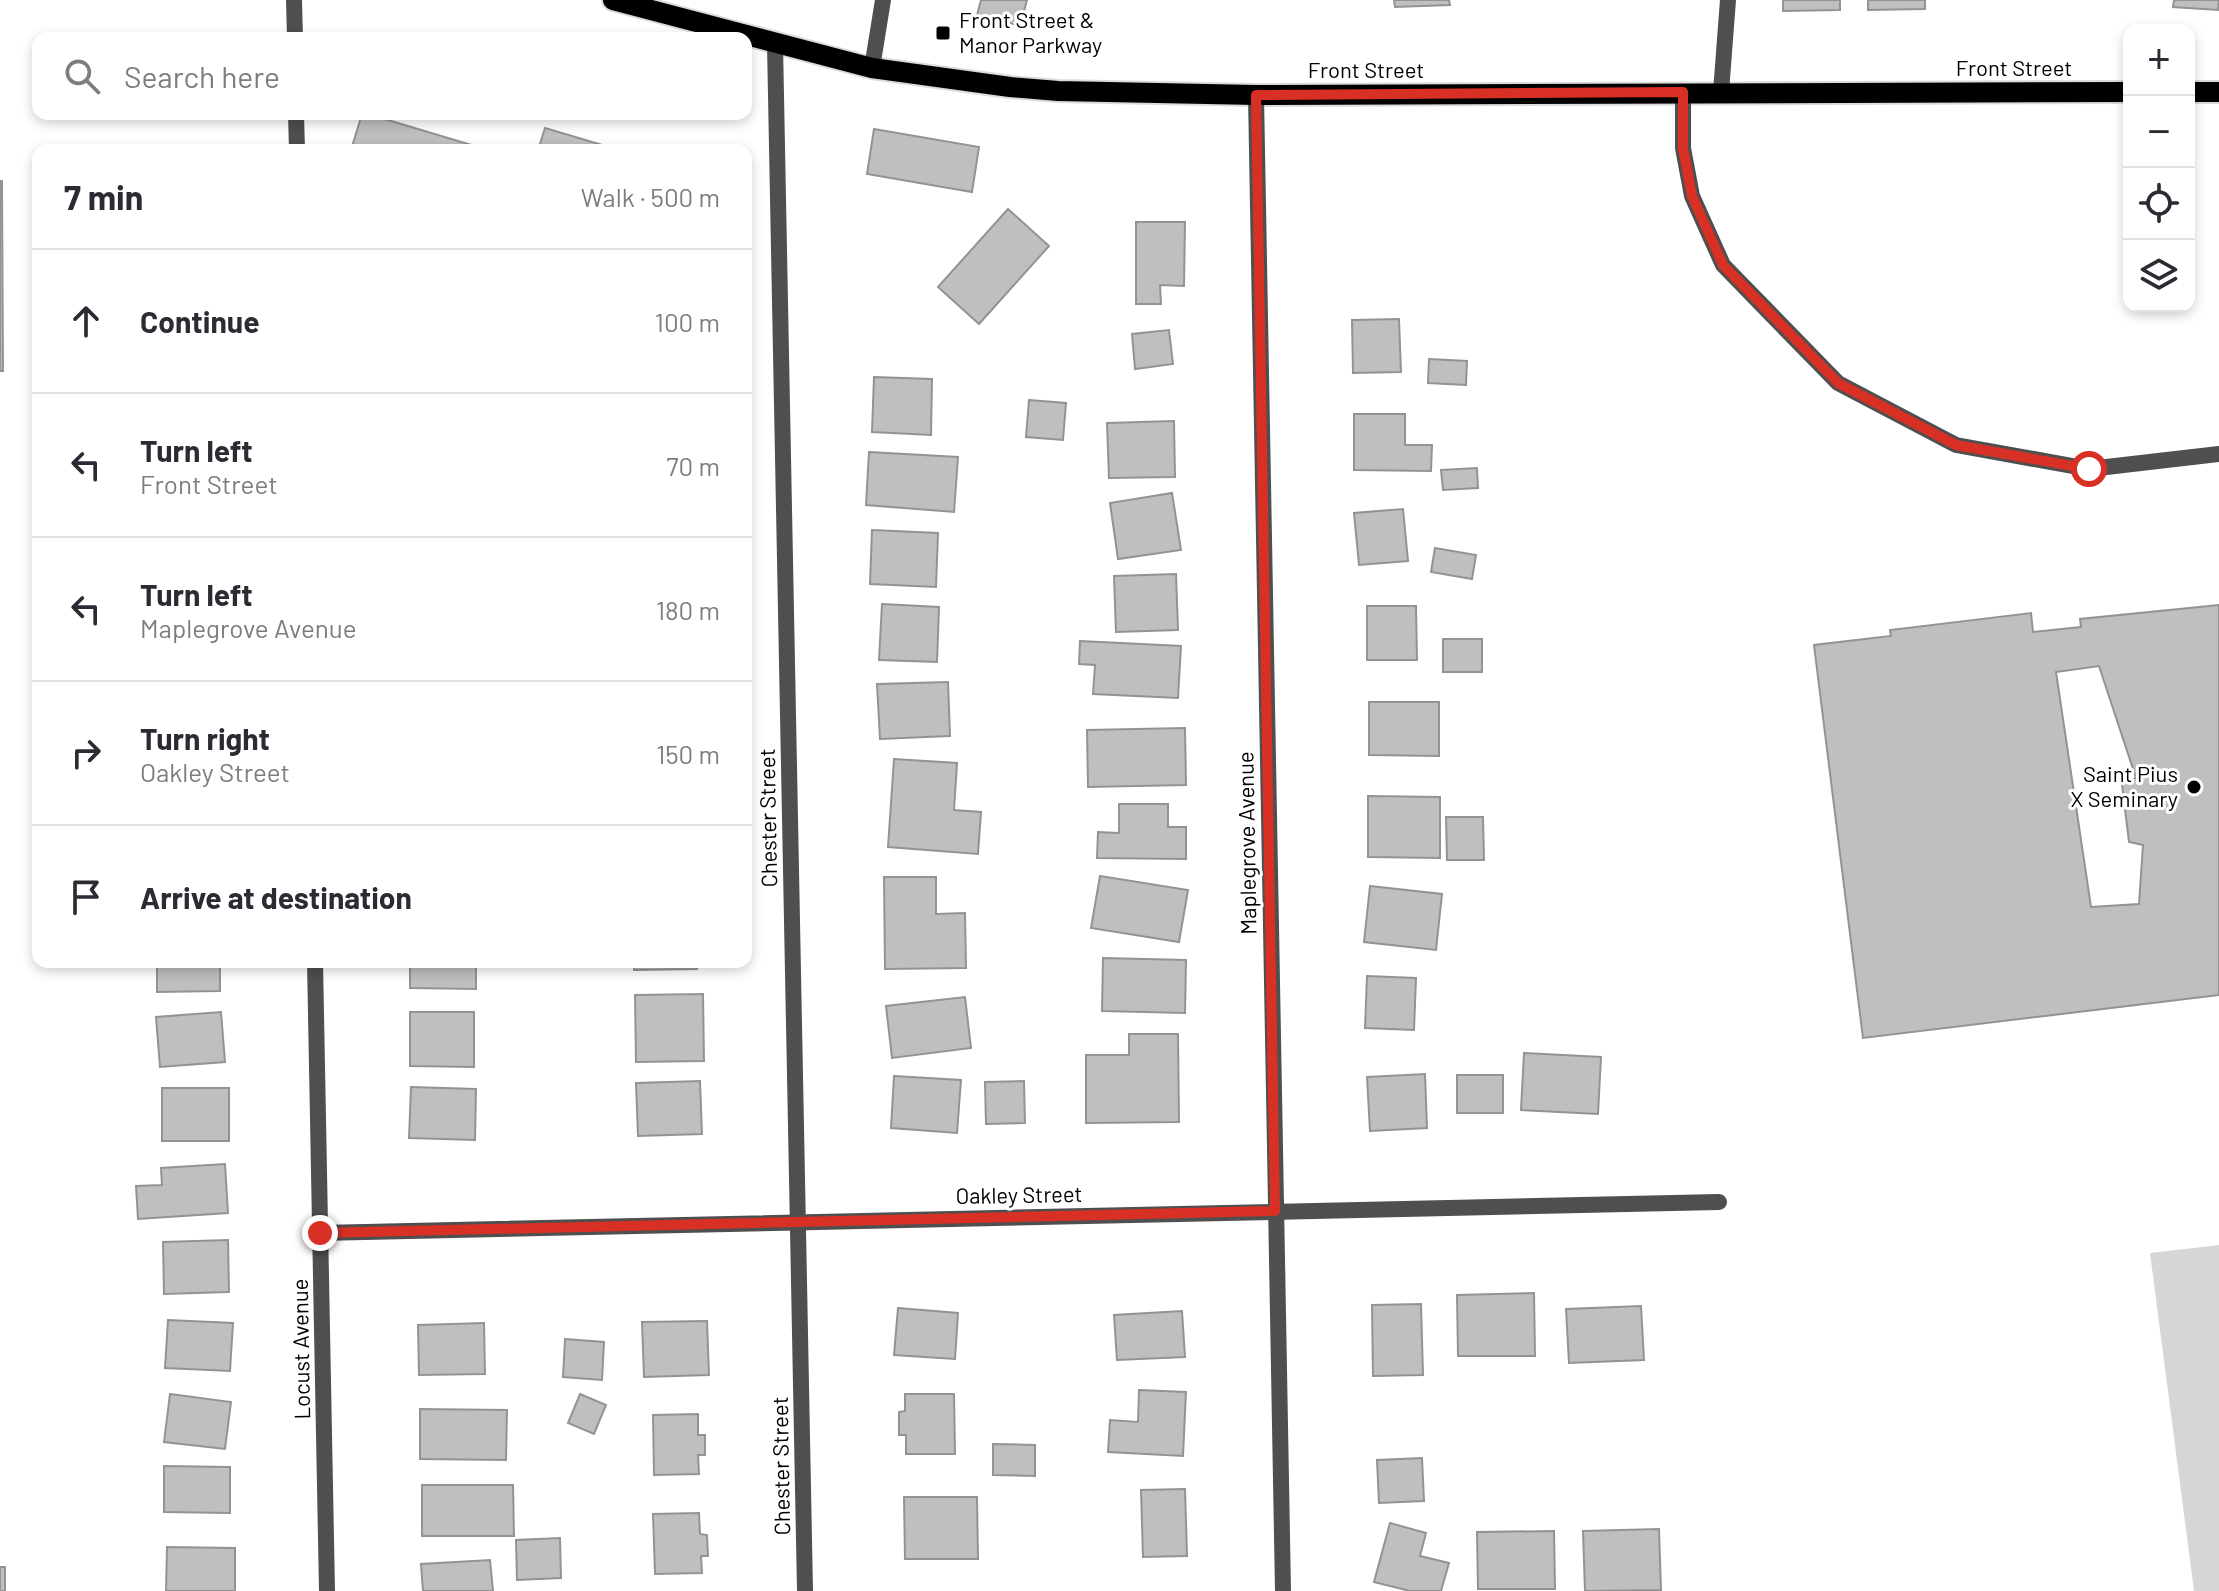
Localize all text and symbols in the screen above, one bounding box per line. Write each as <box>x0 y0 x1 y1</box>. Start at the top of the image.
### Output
place label: Front Street & Manor Parkway <box>959 6 1102 57</box>
marker: Front Street & Manor Parkway <box>934 24 952 42</box>
map controls <box>2123 24 2195 312</box>
button: + <box>2123 24 2195 96</box>
search box <box>32 32 752 120</box>
icon: search <box>60 54 104 98</box>
street label: Front Street <box>1956 54 2072 80</box>
street label: Front Street <box>1308 56 1424 82</box>
text: Search here <box>124 58 280 94</box>
button: − <box>2123 96 2195 168</box>
button: locate <box>2123 168 2195 240</box>
text: 7 min <box>64 176 143 217</box>
text: Walk · 500 m <box>581 181 720 212</box>
button: layers <box>2123 240 2195 312</box>
icon: ahead <box>64 299 108 343</box>
text: Continue <box>140 303 260 339</box>
text: 100 m <box>655 306 720 337</box>
text: Turn left <box>140 432 253 468</box>
icon: left <box>64 443 108 487</box>
text: 70 m <box>666 450 720 481</box>
route start <box>2071 451 2107 487</box>
text: Front Street <box>140 468 278 499</box>
text: Turn left <box>140 576 253 612</box>
icon: left <box>64 587 108 631</box>
text: 180 m <box>656 594 720 625</box>
text: Maplegrove Avenue <box>140 612 357 643</box>
text: Turn right <box>140 720 270 756</box>
icon: right <box>64 731 108 775</box>
text: 150 m <box>656 738 720 769</box>
street label: Chester Street <box>753 748 781 888</box>
street label: Maplegrove Avenue <box>1231 751 1261 935</box>
text: Oakley Street <box>140 756 290 787</box>
place label: Saint Pius X Seminary <box>2070 760 2178 811</box>
marker: Saint Pius X Seminary <box>2185 778 2203 796</box>
icon: arrive <box>64 875 108 919</box>
text: Arrive at destination <box>140 879 412 915</box>
street label: Oakley Street <box>955 1180 1083 1208</box>
route end <box>302 1215 338 1251</box>
street label: Locust Avenue <box>286 1278 314 1420</box>
street label: Chester Street <box>766 1396 794 1536</box>

